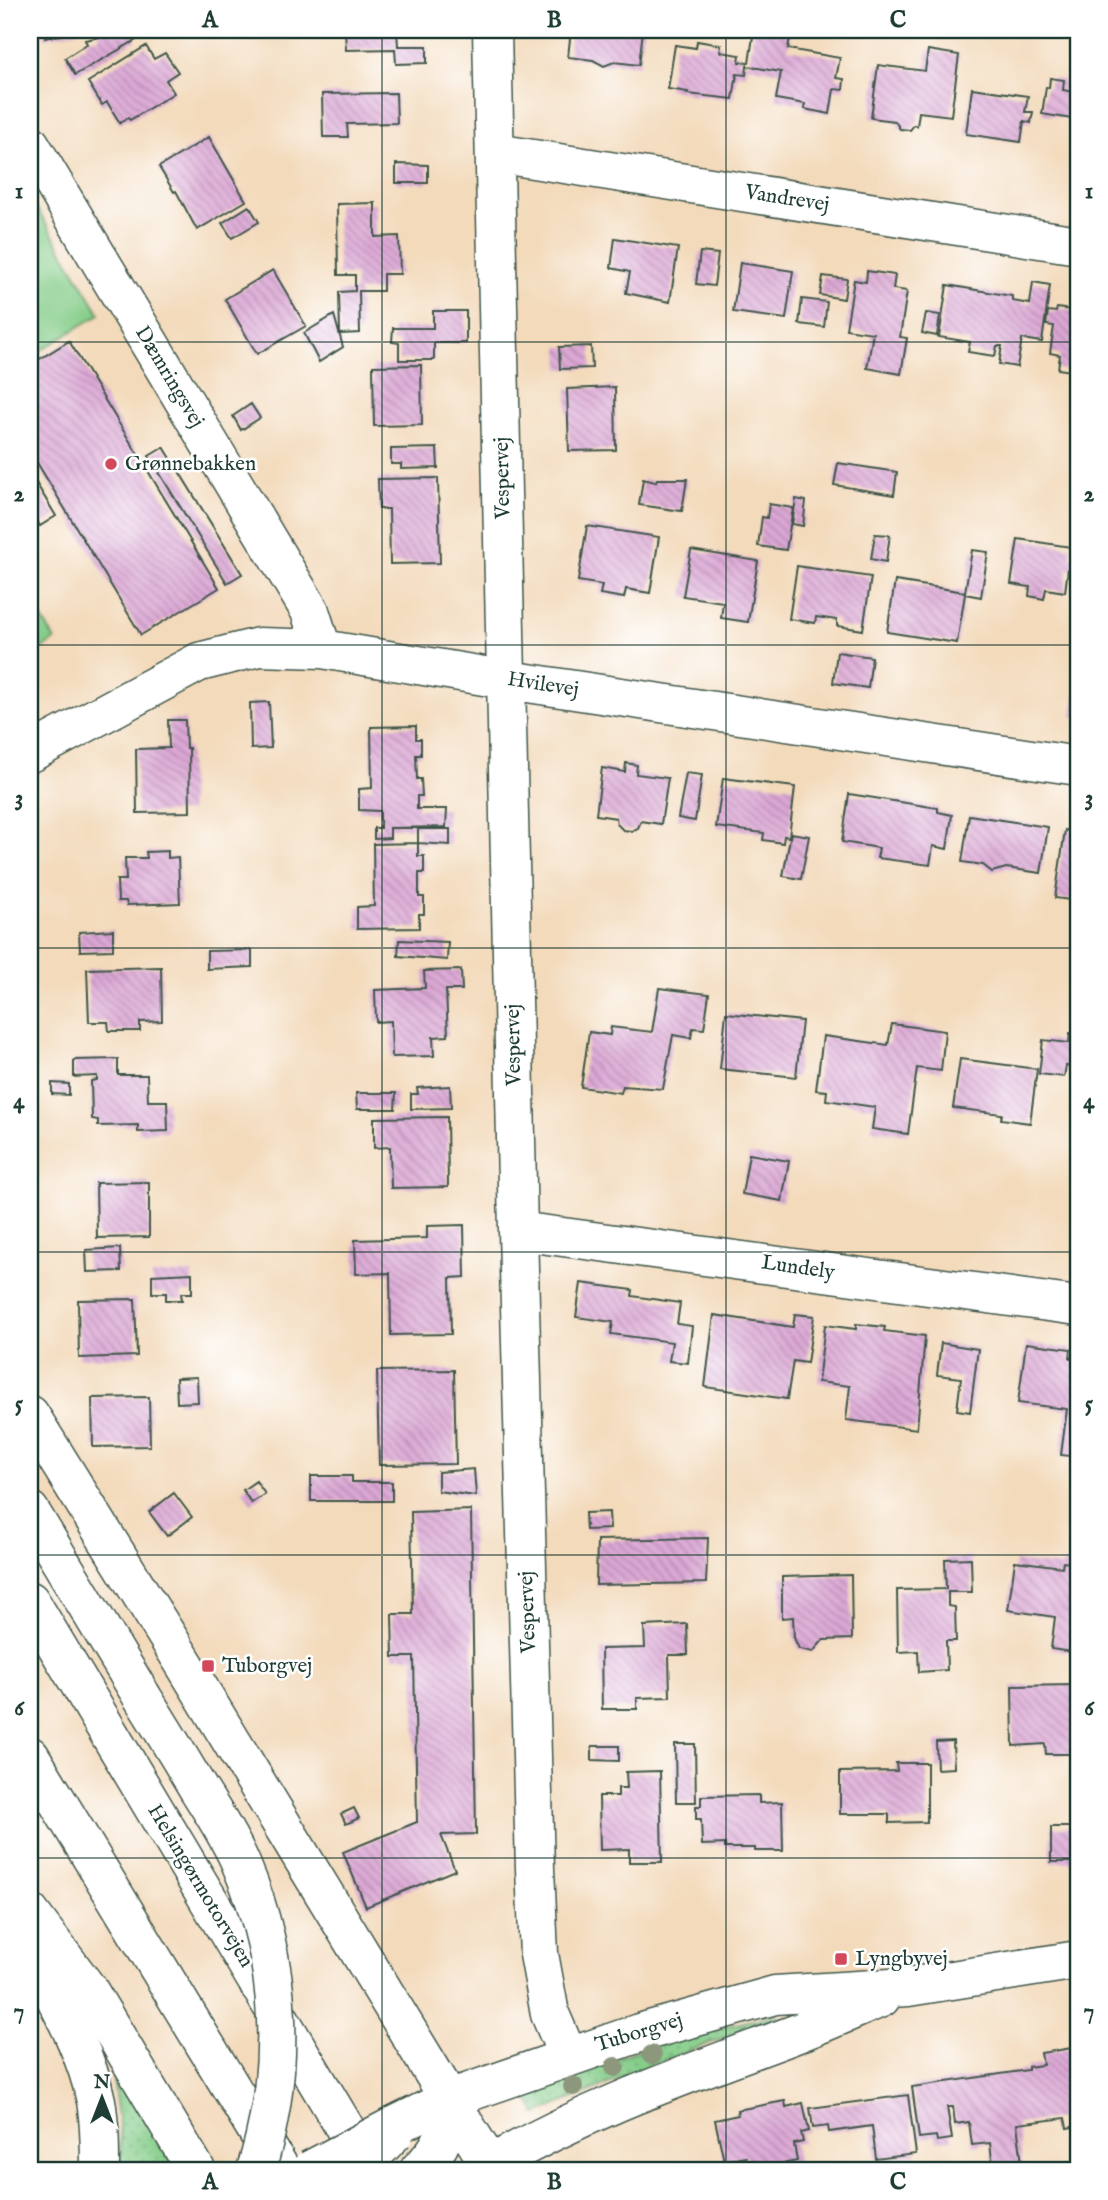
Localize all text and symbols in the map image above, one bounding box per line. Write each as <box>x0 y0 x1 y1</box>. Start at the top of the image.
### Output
text: A <box>201 6 219 35</box>
text: B <box>546 6 562 35</box>
text: C <box>890 6 907 35</box>
text: 1 <box>15 177 23 206</box>
text: 1 <box>1085 177 1093 206</box>
street label: Vandrevej <box>742 179 831 219</box>
street label: Dæmringsvej <box>128 321 210 433</box>
street label: Vespervej <box>489 437 517 520</box>
place label: Grønnebakken <box>125 451 256 478</box>
marker: Grønnebakken <box>103 456 119 472</box>
text: 2 <box>14 480 25 509</box>
text: 2 <box>1084 480 1095 509</box>
street label: Hvilevej <box>505 666 581 704</box>
text: 3 <box>15 784 23 813</box>
text: 3 <box>1085 784 1093 813</box>
street label: Vespervej <box>500 1004 528 1087</box>
text: 4 <box>13 1087 25 1116</box>
text: 4 <box>1083 1087 1095 1116</box>
street label: Lundely <box>760 1250 837 1287</box>
text: 5 <box>15 1390 24 1419</box>
text: 5 <box>1085 1390 1094 1419</box>
street label: Vespervej <box>513 1570 543 1655</box>
place label: Tuborgvej <box>222 1653 312 1680</box>
marker: Tuborgvej <box>200 1658 216 1674</box>
text: 6 <box>14 1694 25 1723</box>
text: 6 <box>1084 1694 1095 1723</box>
street label: Helsingørmotorvejen <box>141 1799 259 1973</box>
place label: Lyngbyvej <box>855 1946 948 1973</box>
marker: Lyngbyvej <box>833 1951 849 1967</box>
text: 7 <box>14 1997 24 2026</box>
text: 7 <box>1084 1997 1094 2026</box>
street label: Tuborgvej <box>592 2007 686 2059</box>
north arrow <box>66 2064 136 2134</box>
text: N <box>93 2071 111 2095</box>
text: A <box>201 2168 219 2197</box>
text: B <box>546 2168 562 2197</box>
text: C <box>890 2168 907 2197</box>

